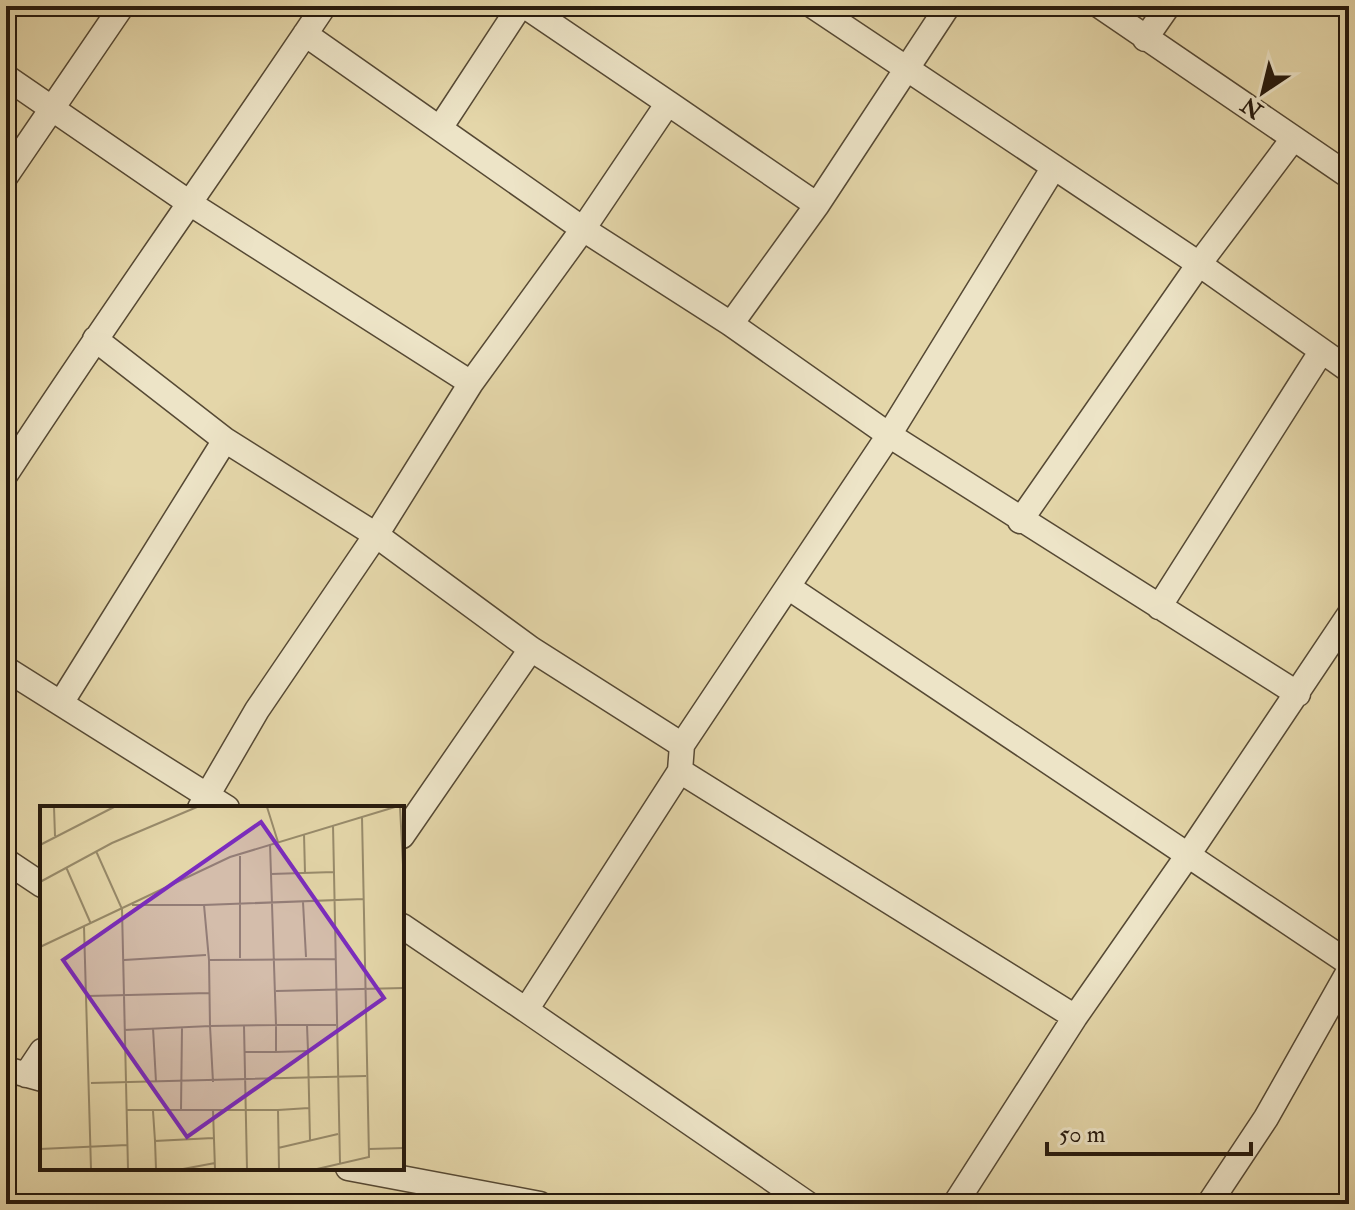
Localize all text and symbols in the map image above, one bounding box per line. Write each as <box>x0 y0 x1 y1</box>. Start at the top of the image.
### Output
north arrow <box>1223 52 1303 132</box>
text: N <box>1236 90 1269 125</box>
inset map <box>40 806 404 1170</box>
scale bar <box>1047 1106 1251 1156</box>
text: 50 m <box>1059 1119 1106 1150</box>

